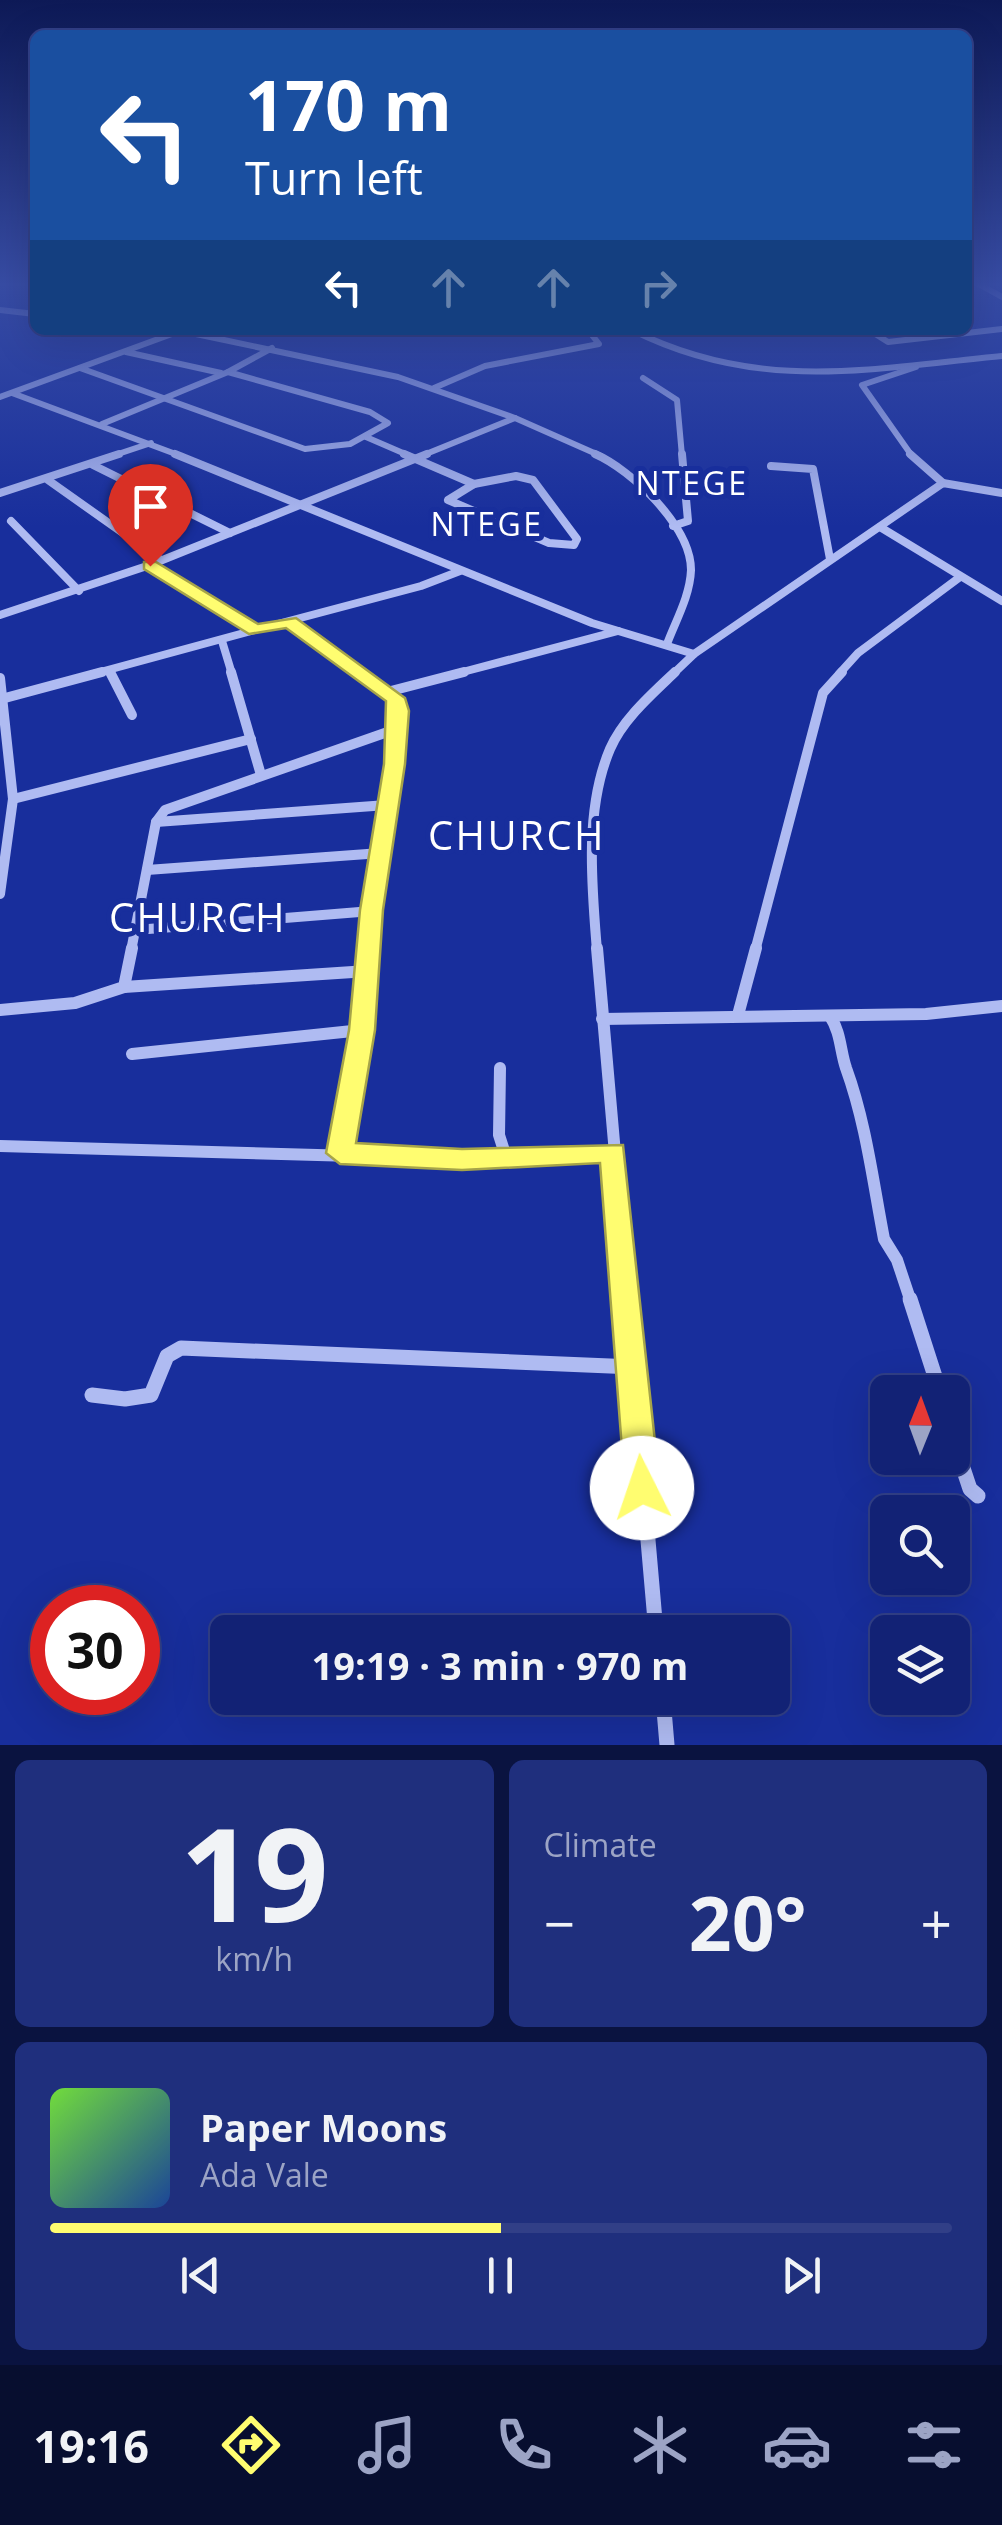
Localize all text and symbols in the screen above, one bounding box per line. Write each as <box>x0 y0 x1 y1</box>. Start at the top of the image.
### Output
text: 170 m <box>245 56 452 152</box>
icon: left <box>80 70 210 200</box>
text: Turn left <box>245 147 423 208</box>
icon: left <box>316 260 371 315</box>
icon: ahead <box>421 260 476 315</box>
icon: ahead <box>526 260 581 315</box>
icon: right <box>631 260 686 315</box>
district label: NTEGE <box>635 461 749 504</box>
pin <box>108 464 193 567</box>
icon: arrive <box>123 479 178 534</box>
district label: NTEGE <box>430 502 544 545</box>
district label: CHURCH <box>428 807 606 862</box>
district label: CHURCH <box>109 889 287 944</box>
north arrow <box>870 1375 970 1475</box>
map controls <box>870 1375 970 1715</box>
position arrow <box>590 1436 694 1540</box>
button: search <box>870 1495 970 1595</box>
speed limit sign: 30 <box>30 1585 160 1715</box>
button: layers <box>870 1615 970 1715</box>
text: 19:19 · 3 min · 970 m <box>312 1639 688 1691</box>
text: 19 <box>180 1783 329 1960</box>
text: Climate <box>544 1823 657 1866</box>
text: 20° <box>689 1871 807 1973</box>
text: − <box>544 1885 575 1960</box>
text: + <box>921 1885 952 1960</box>
text: km/h <box>215 1937 293 1980</box>
text: Paper Moons <box>200 2101 447 2153</box>
text: Ada Vale <box>200 2153 329 2196</box>
icon: previous <box>173 2248 228 2303</box>
icon: pause <box>473 2248 528 2303</box>
icon: next <box>774 2248 829 2303</box>
icon: directions <box>216 2410 286 2480</box>
icon: music <box>352 2410 422 2480</box>
icon: phone <box>489 2410 559 2480</box>
icon: climate <box>625 2410 695 2480</box>
icon: car <box>762 2410 832 2480</box>
icon: filters <box>899 2410 969 2480</box>
text: 19:16 <box>33 2415 149 2476</box>

